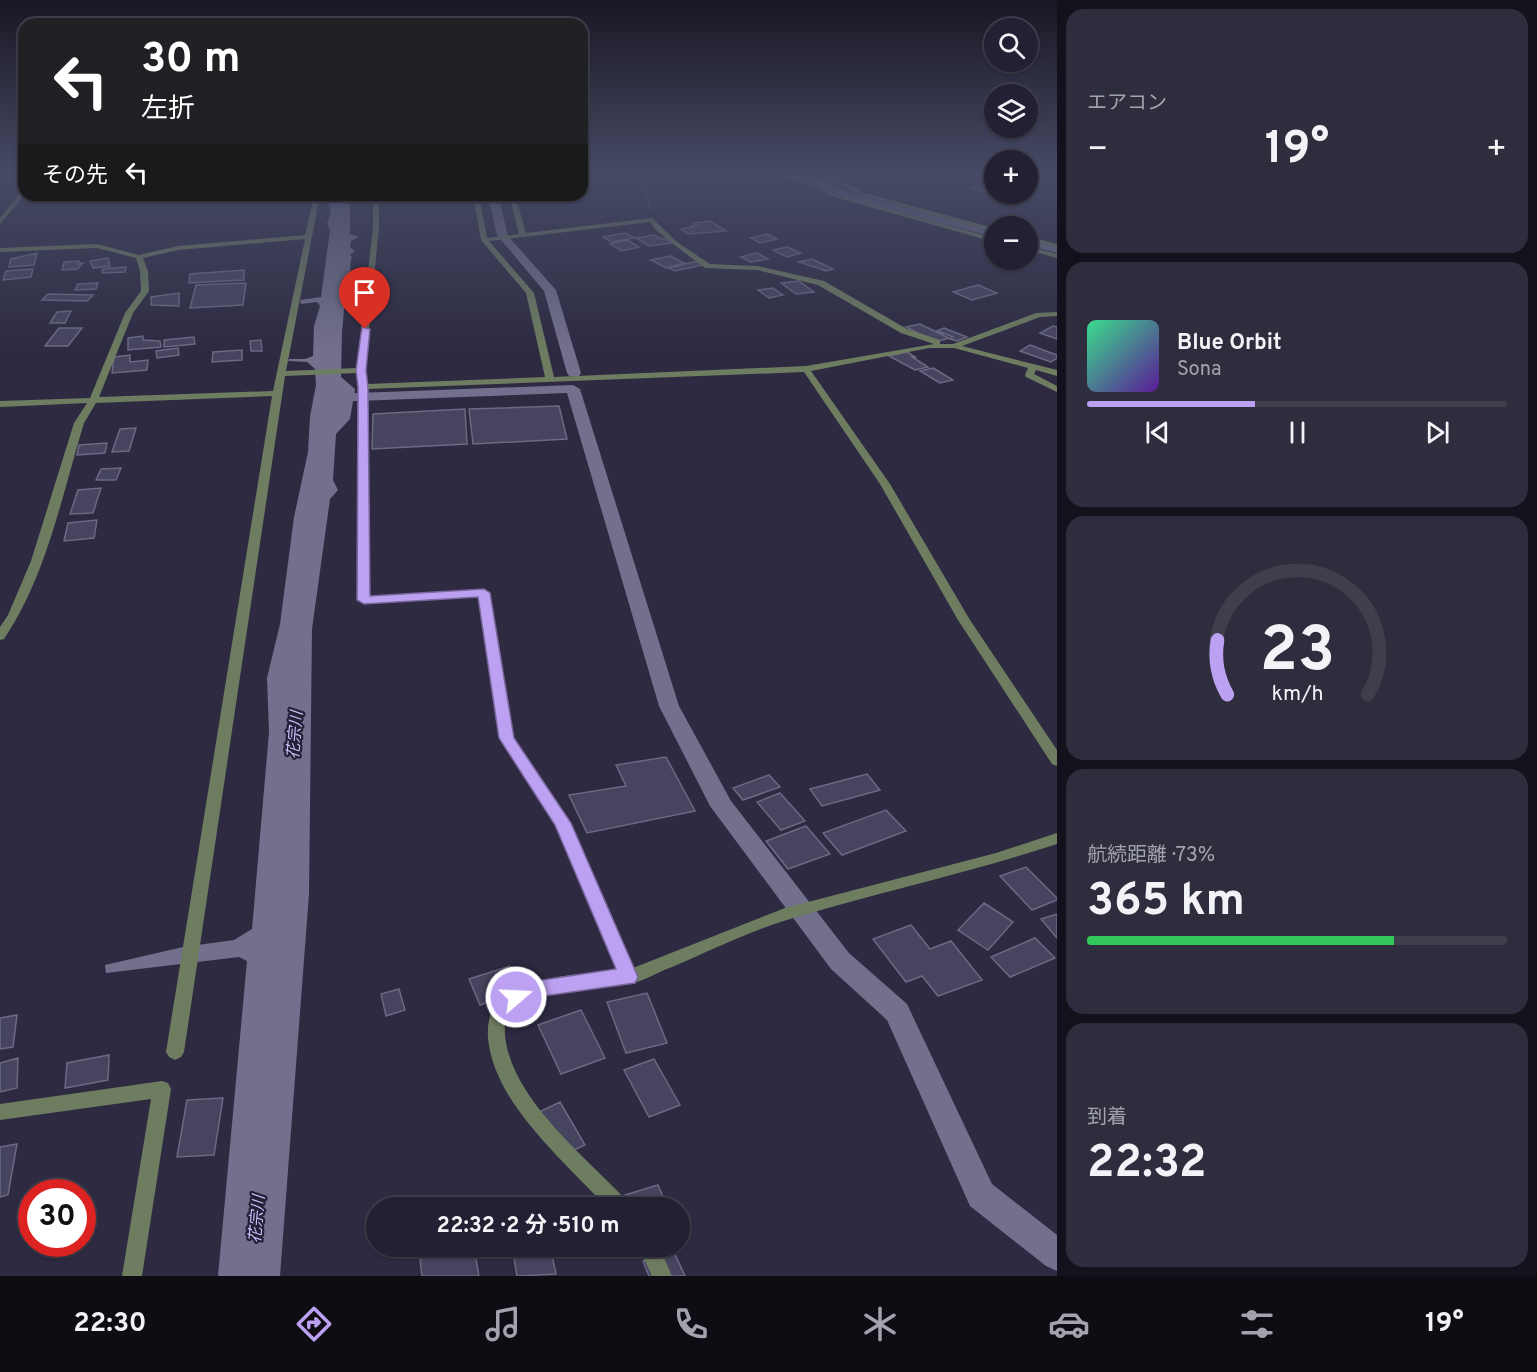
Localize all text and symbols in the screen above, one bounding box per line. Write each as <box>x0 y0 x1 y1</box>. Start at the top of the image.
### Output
map controls <box>984 18 1038 270</box>
button: search <box>984 18 1038 72</box>
text: 30 m <box>141 34 240 87</box>
icon: left <box>42 42 120 120</box>
button: layers <box>984 84 1038 138</box>
text: エアコン <box>1087 91 1167 117</box>
text: 左折 <box>141 93 195 127</box>
text: 19° <box>1265 122 1329 179</box>
text: − <box>1087 130 1108 172</box>
text: + <box>1486 130 1507 172</box>
button: + <box>984 150 1038 204</box>
icon: left <box>120 156 153 189</box>
text: その先 <box>42 163 108 190</box>
button: − <box>984 216 1038 270</box>
pin <box>339 267 390 329</box>
icon: arrive <box>348 276 381 309</box>
text: Blue Orbit <box>1177 330 1282 357</box>
text: Sona <box>1177 357 1222 383</box>
icon: previous <box>1141 416 1174 449</box>
icon: pause <box>1281 416 1314 449</box>
icon: next <box>1421 416 1454 449</box>
text: 23 <box>1259 614 1335 693</box>
text: km/h <box>1271 681 1323 708</box>
water label: 花宗川 <box>284 708 308 760</box>
text: 航続距離 · 73% <box>1087 843 1215 869</box>
text: 365 km <box>1087 874 1245 931</box>
position arrow <box>484 965 548 1029</box>
text: 到着 <box>1087 1105 1127 1131</box>
text: 22:32 <box>1087 1136 1207 1193</box>
speed limit sign: 30 <box>18 1179 96 1257</box>
water label: 花宗川 <box>246 1192 270 1244</box>
text: 22:32 · 2 分 · 510 m <box>437 1213 619 1240</box>
icon: directions <box>293 1303 335 1345</box>
icon: music <box>482 1303 524 1345</box>
icon: phone <box>670 1303 712 1345</box>
icon: climate <box>859 1303 901 1345</box>
icon: car <box>1048 1303 1090 1345</box>
icon: filters <box>1236 1303 1278 1345</box>
text: 22:30 <box>73 1307 146 1341</box>
text: 19° <box>1425 1307 1464 1341</box>

